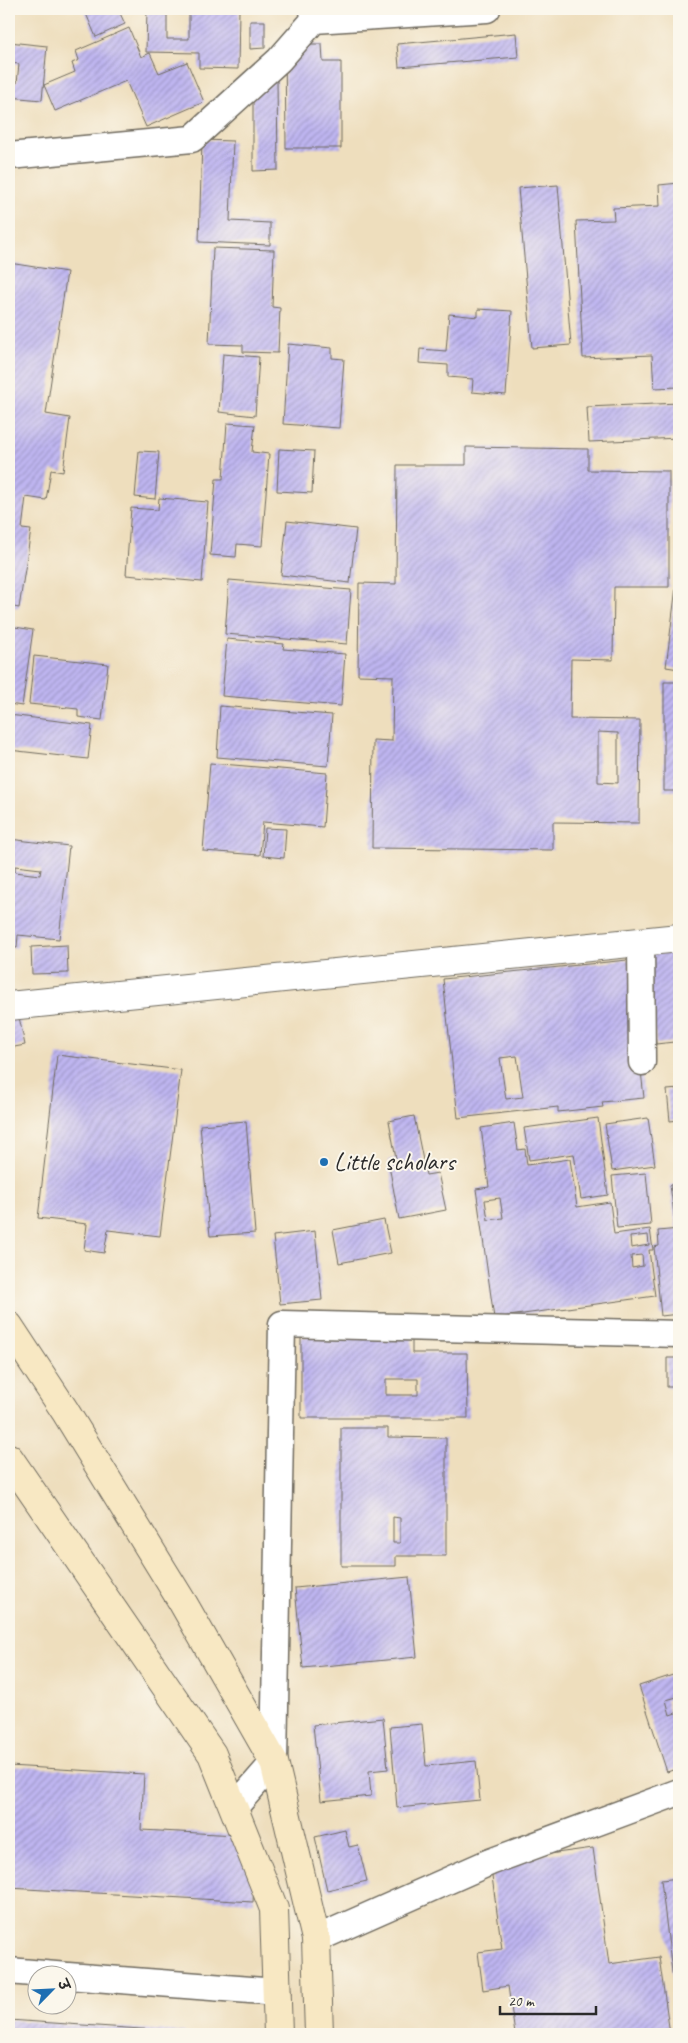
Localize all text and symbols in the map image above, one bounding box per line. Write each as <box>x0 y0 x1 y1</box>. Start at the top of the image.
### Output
place label: Little scholars <box>334 1146 457 1178</box>
marker: Little scholars <box>318 1156 330 1168</box>
north arrow <box>28 1966 78 2016</box>
text: उ <box>53 1975 74 1994</box>
scale bar <box>500 1983 597 2015</box>
text: 20 m <box>508 1992 535 2011</box>

